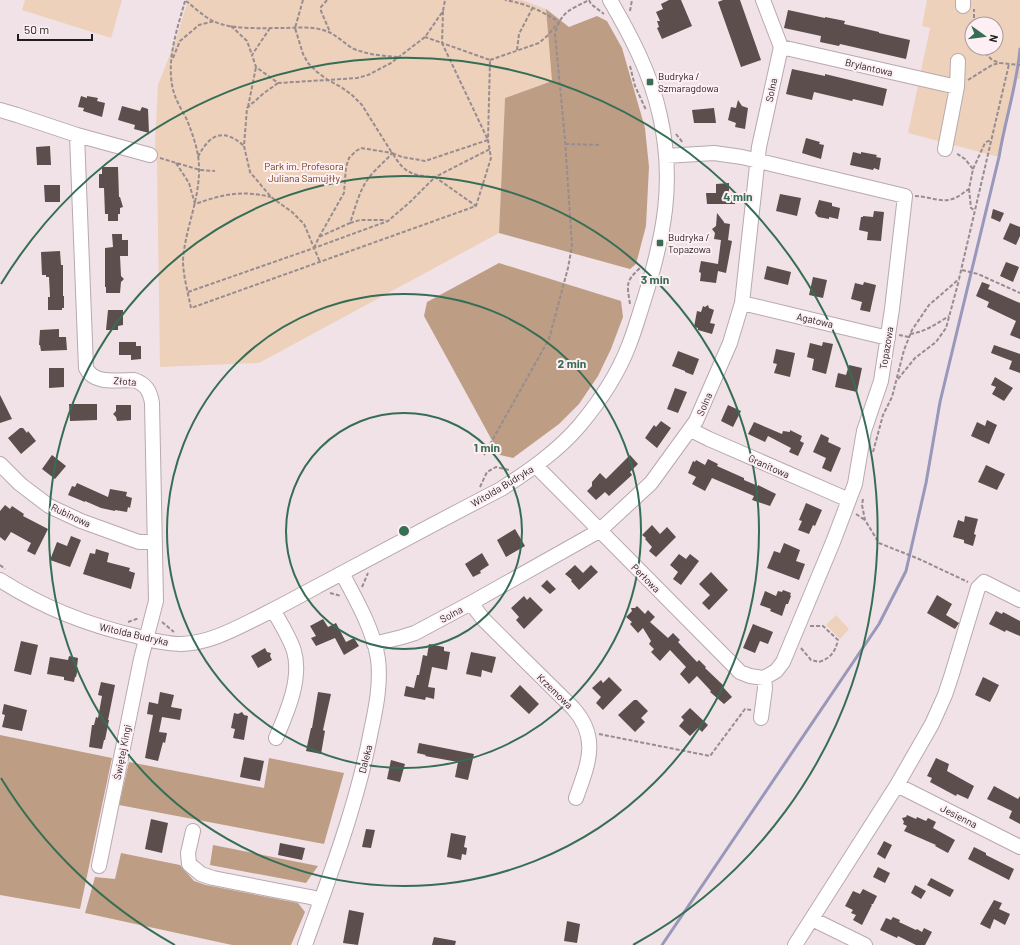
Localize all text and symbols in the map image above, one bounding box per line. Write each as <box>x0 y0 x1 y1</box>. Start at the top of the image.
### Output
scale bar <box>18 16 92 42</box>
north arrow <box>964 16 1004 56</box>
text: 50 m <box>24 22 49 36</box>
text: N <box>987 33 1001 44</box>
street label: Brylantowa <box>844 56 894 78</box>
place label: Budryka / Szmaragdowa <box>658 70 719 94</box>
marker: Budryka / Szmaragdowa <box>645 77 655 87</box>
street label: Solna <box>763 77 779 103</box>
park label: Park im. Profesora Juliana Samujłły <box>264 160 344 184</box>
text: 4 min <box>723 189 753 203</box>
place label: Budryka / Topazowa <box>668 231 711 255</box>
marker: Budryka / Topazowa <box>655 238 665 248</box>
text: 3 min <box>641 272 669 286</box>
street label: Agatowa <box>796 310 834 330</box>
street label: Topazowa <box>877 326 895 370</box>
text: 2 min <box>558 356 586 370</box>
street label: Złota <box>113 374 137 388</box>
street label: Solna <box>694 391 714 417</box>
text: 1 min <box>474 440 500 454</box>
street label: Granitowa <box>747 452 791 480</box>
street label: Witolda Budryka <box>469 463 535 509</box>
street label: Rubinowa <box>49 501 93 529</box>
centre of rings <box>397 524 411 538</box>
street label: Perłowa <box>629 561 663 595</box>
street label: Solna <box>438 603 464 625</box>
street label: Witolda Budryka <box>98 620 170 648</box>
street label: Krzemowa <box>535 671 575 711</box>
street label: Świętej Kingi <box>111 723 133 781</box>
street label: Daleka <box>356 744 374 774</box>
street label: Jesienna <box>939 802 979 830</box>

